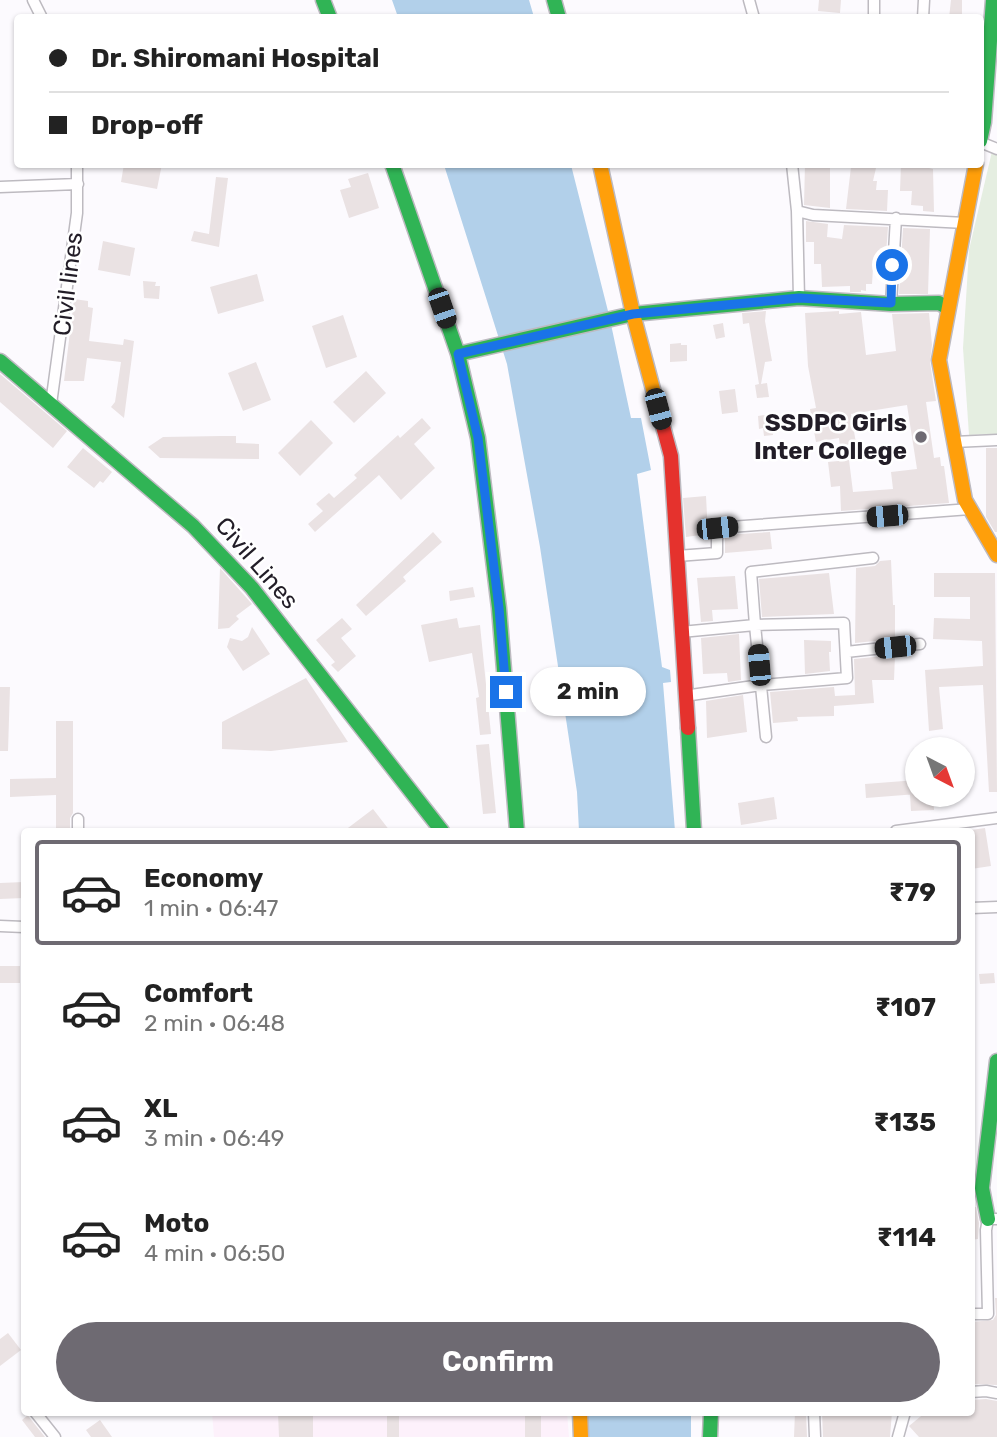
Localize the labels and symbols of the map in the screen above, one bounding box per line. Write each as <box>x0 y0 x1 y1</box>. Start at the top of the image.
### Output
street label: Civil lines <box>48 230 88 338</box>
route start <box>876 249 908 281</box>
car <box>426 285 459 331</box>
car <box>643 386 674 432</box>
place label: SSDPC Girls Inter College <box>754 409 907 465</box>
marker: SSDPC Girls Inter College <box>913 429 929 445</box>
car <box>866 504 909 528</box>
street label: Civil Lines <box>210 511 304 615</box>
car <box>696 515 739 541</box>
car <box>874 634 917 660</box>
car <box>747 643 772 687</box>
callout: 2 min <box>530 668 646 716</box>
route end <box>490 676 522 708</box>
north arrow <box>905 737 975 807</box>

